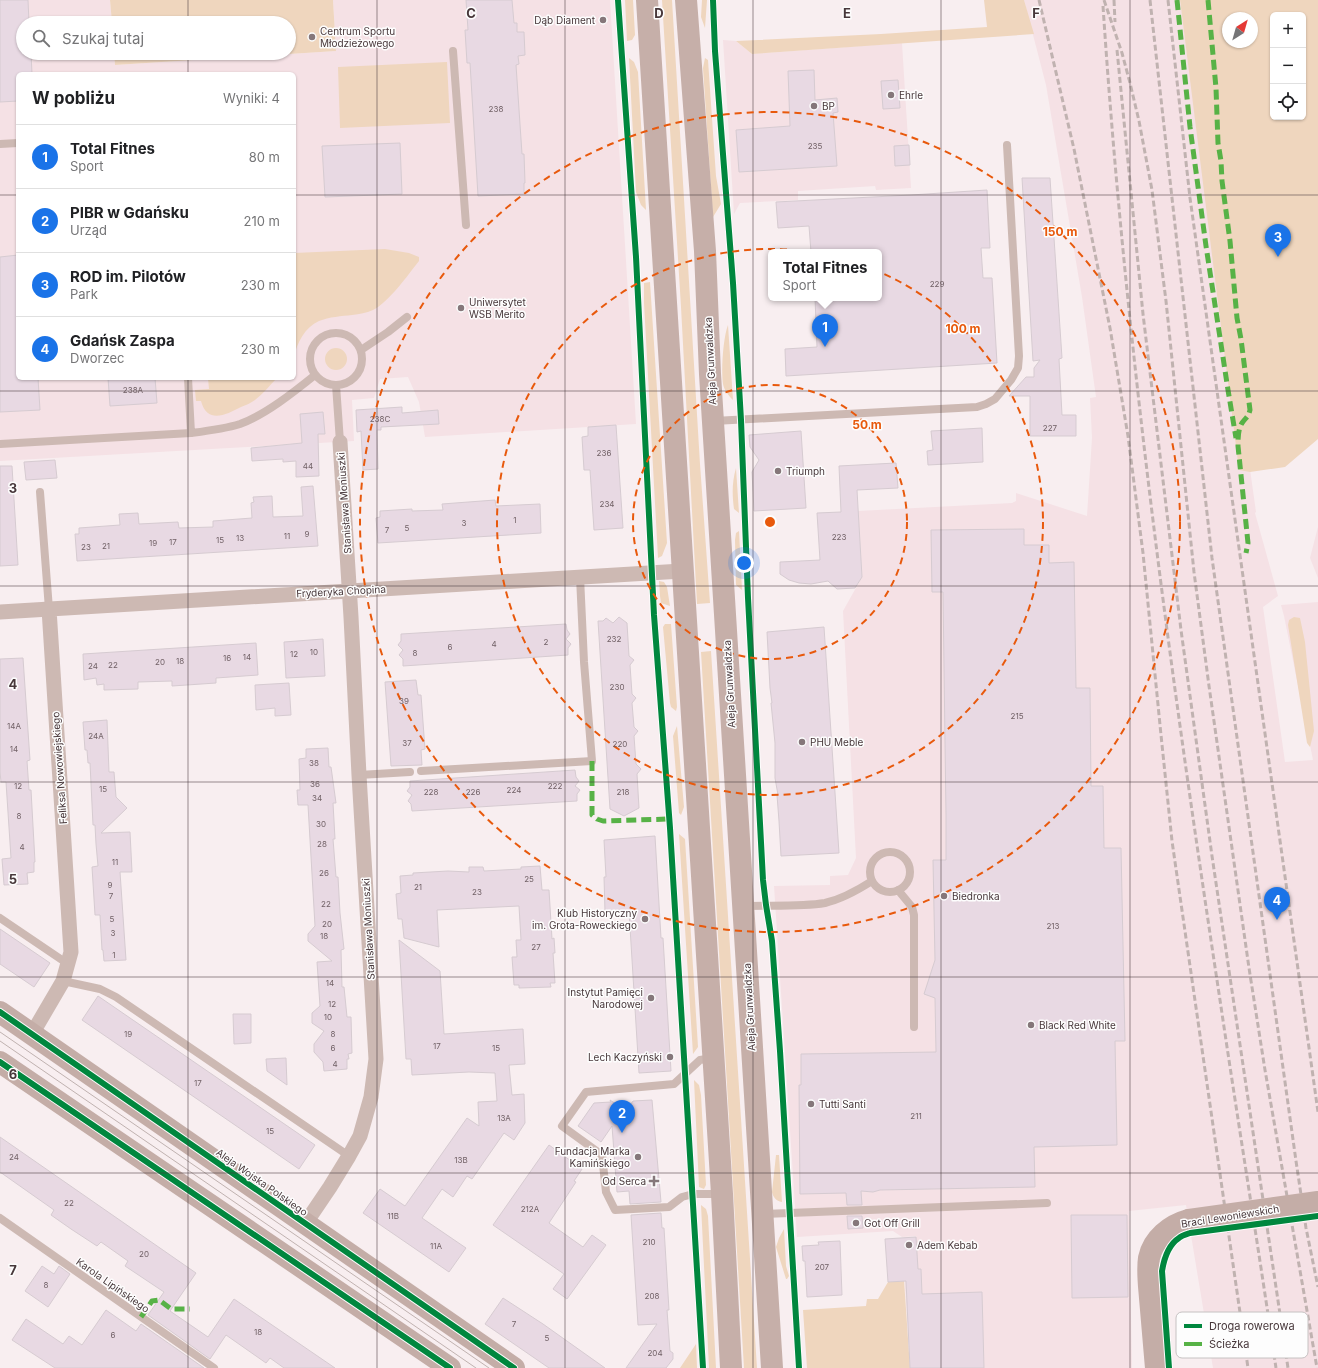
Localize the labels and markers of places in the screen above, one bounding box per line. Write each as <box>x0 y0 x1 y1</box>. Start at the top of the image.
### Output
place label: Dąb Diament <box>534 14 596 26</box>
marker: Dąb Diament <box>598 15 608 25</box>
place label: Centrum Sportu Młodzieżowego <box>320 25 395 49</box>
marker: Centrum Sportu Młodzieżowego <box>307 32 317 42</box>
place label: Ehrle <box>899 89 923 101</box>
marker: Ehrle <box>886 90 896 100</box>
place label: BP <box>822 100 835 112</box>
marker: BP <box>809 101 819 111</box>
pin: 3 <box>1265 224 1291 257</box>
place label: Uniwersytet WSB Merito <box>469 296 526 320</box>
marker: Uniwersytet WSB Merito <box>456 303 466 313</box>
pin: 1 <box>812 314 838 347</box>
place label: Triumph <box>786 465 825 477</box>
marker: Triumph <box>773 466 783 476</box>
centre of rings <box>763 515 777 529</box>
place label: PHU Meble <box>810 736 863 748</box>
marker: PHU Meble <box>797 737 807 747</box>
pin: 4 <box>1264 887 1290 920</box>
place label: Biedronka <box>952 890 1000 902</box>
marker: Biedronka <box>939 891 949 901</box>
place label: Klub Historyczny im. Grota-Roweckiego <box>532 907 637 931</box>
marker: Klub Historyczny im. Grota-Roweckiego <box>640 914 650 924</box>
place label: Instytut Pamięci Narodowej <box>567 986 643 1010</box>
marker: Instytut Pamięci Narodowej <box>646 993 656 1003</box>
place label: Black Red White <box>1039 1019 1116 1031</box>
marker: Black Red White <box>1026 1020 1036 1030</box>
place label: Lech Kaczyński <box>588 1051 662 1063</box>
marker: Lech Kaczyński <box>665 1052 675 1062</box>
place label: Tutti Santi <box>819 1098 866 1110</box>
marker: Tutti Santi <box>806 1099 816 1109</box>
pin: 2 <box>609 1100 635 1133</box>
place label: Fundacja Marka Kamińskiego <box>555 1145 630 1169</box>
marker: Fundacja Marka Kamińskiego <box>633 1152 643 1162</box>
place label: Od Serca <box>602 1175 646 1187</box>
marker: Od Serca <box>649 1176 659 1186</box>
place label: Got Off Grill <box>864 1217 920 1229</box>
marker: Got Off Grill <box>851 1218 861 1228</box>
place label: Adem Kebab <box>917 1239 978 1251</box>
marker: Adem Kebab <box>904 1240 914 1250</box>

